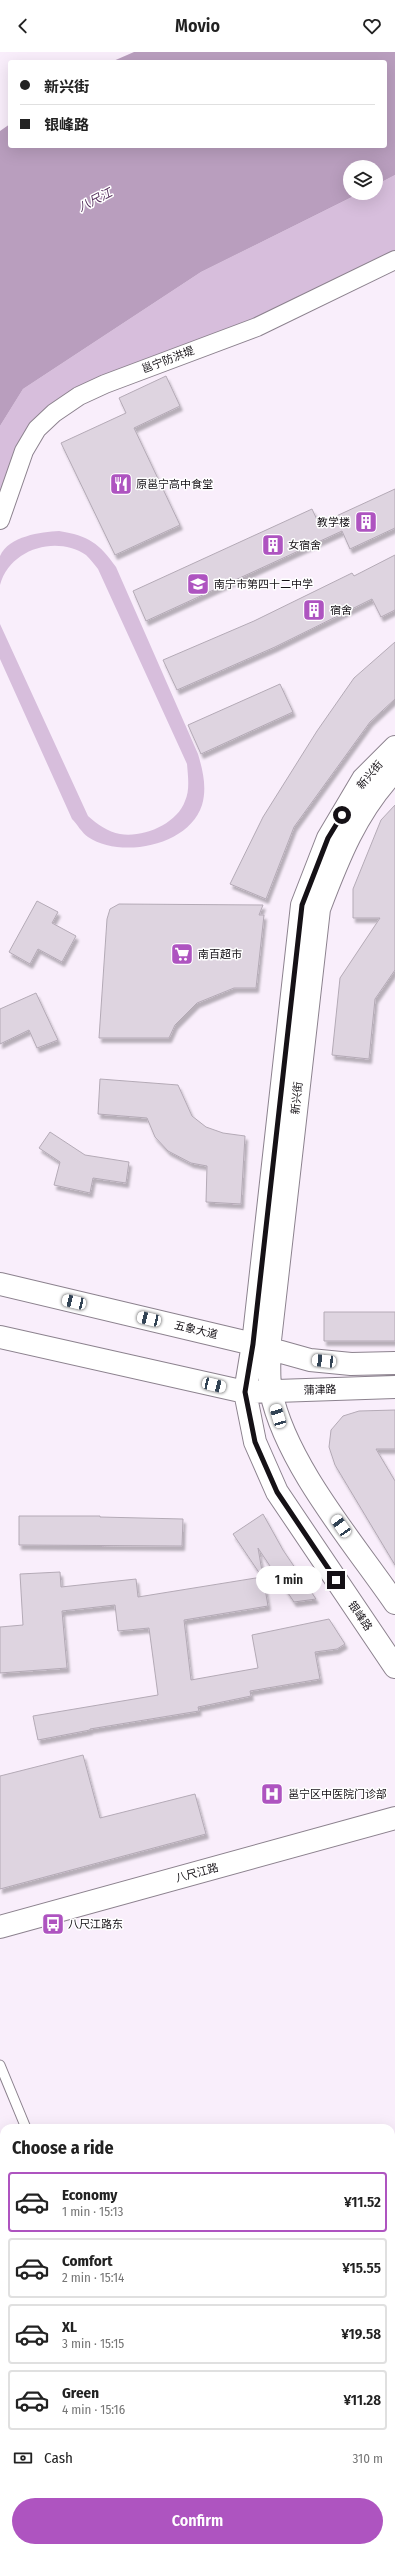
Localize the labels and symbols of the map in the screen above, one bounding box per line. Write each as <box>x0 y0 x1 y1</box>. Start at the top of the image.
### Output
water label: 八尺江 <box>76 185 116 214</box>
street label: 邕宁防洪堤 <box>140 344 196 376</box>
restaurant icon: 原邕宁高中食堂 <box>108 471 134 497</box>
place label: 原邕宁高中食堂 <box>136 478 213 491</box>
building icon: 教学楼 <box>353 509 379 535</box>
place label: 教学楼 <box>317 516 350 529</box>
building icon: 女宿舍 <box>260 532 286 558</box>
place label: 女宿舍 <box>288 539 321 552</box>
school or university icon: 南宁市第四十二中学 <box>185 571 211 597</box>
place label: 南宁市第四十二中学 <box>214 578 313 591</box>
building icon: 宿舍 <box>301 597 327 623</box>
place label: 宿舍 <box>330 604 352 617</box>
street label: 新兴街 <box>354 758 386 792</box>
route start <box>333 806 351 824</box>
supermarket icon: 南百超市 <box>169 941 195 967</box>
place label: 南百超市 <box>198 948 242 961</box>
street label: 新兴街 <box>289 1081 305 1115</box>
car <box>61 1293 87 1311</box>
car <box>136 1310 162 1328</box>
street label: 五象大道 <box>173 1319 219 1341</box>
car <box>311 1354 337 1368</box>
car <box>201 1376 227 1394</box>
street label: 蒲津路 <box>303 1383 337 1397</box>
car <box>269 1403 287 1429</box>
car <box>329 1513 353 1539</box>
callout: 1 min <box>256 1566 322 1594</box>
route end <box>327 1571 345 1589</box>
street label: 银峰路 <box>345 1599 375 1633</box>
hospital icon: 邕宁区中医院门诊部 <box>259 1781 285 1807</box>
place label: 邕宁区中医院门诊部 <box>288 1788 387 1801</box>
street label: 八尺江路 <box>174 1861 220 1885</box>
bus stop icon: 八尺江路东 <box>40 1911 66 1937</box>
place label: 八尺江路东 <box>68 1918 123 1931</box>

